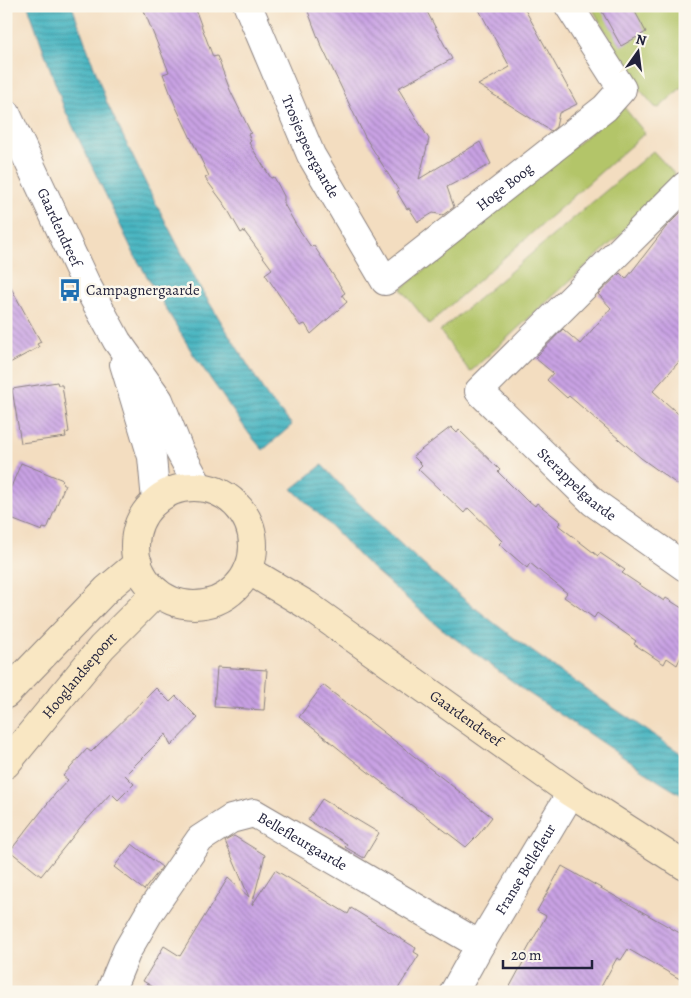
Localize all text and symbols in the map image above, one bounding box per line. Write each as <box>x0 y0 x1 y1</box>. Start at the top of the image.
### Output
north arrow <box>614 28 664 78</box>
text: N <box>634 29 648 50</box>
street label: Trosjespeergaarde <box>277 92 344 202</box>
street label: Hoge Boog <box>472 158 537 216</box>
street label: Gaardendreef <box>32 185 87 272</box>
bus stop icon: Campagnergaarde <box>57 277 83 303</box>
place label: Campagnergaarde <box>86 280 200 300</box>
street label: Sterappelgaarde <box>533 443 621 526</box>
street label: Hooglandsepoort <box>37 628 121 723</box>
street label: Gaardendreef <box>426 686 508 752</box>
street label: Bellefleurgaarde <box>254 807 351 875</box>
street label: Franse Bellefleur <box>490 820 560 919</box>
scale bar <box>503 938 592 970</box>
text: 20 m <box>511 945 542 965</box>

